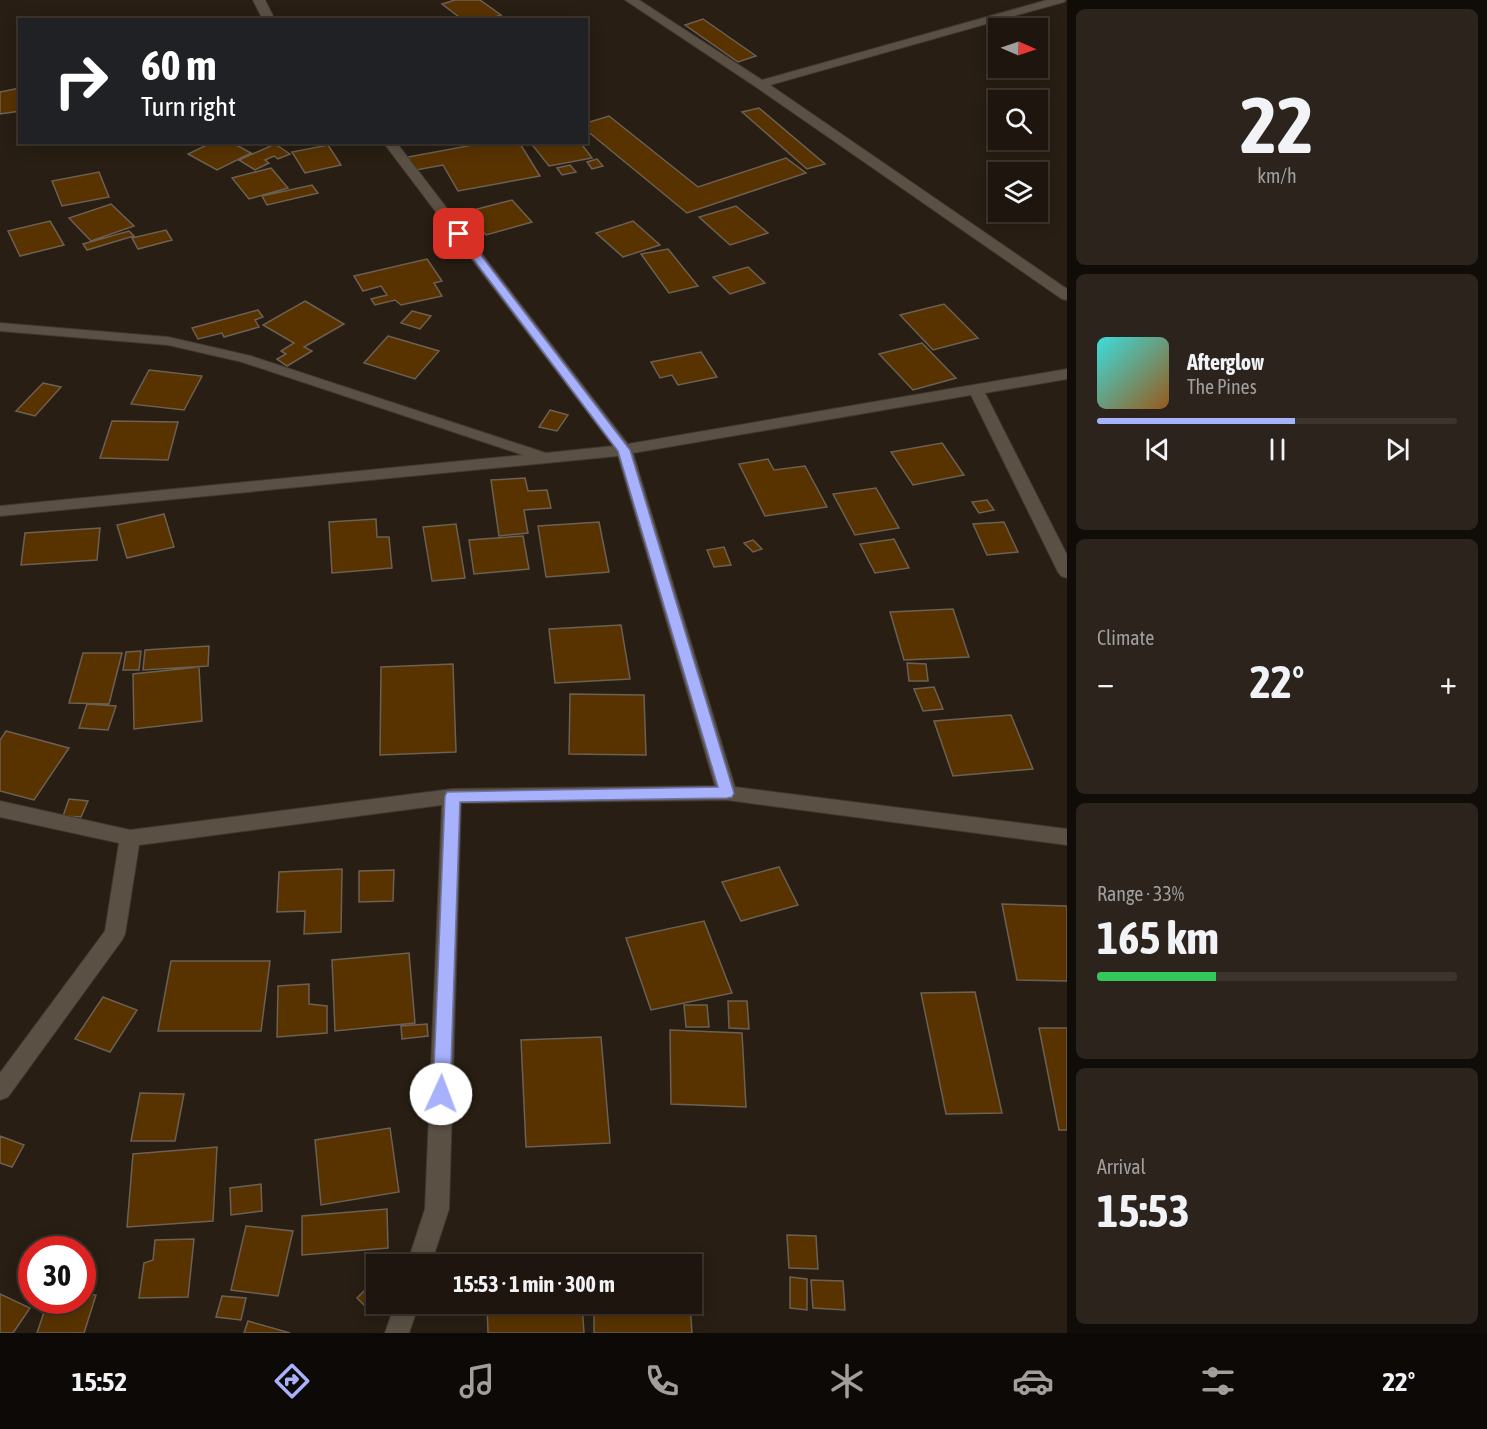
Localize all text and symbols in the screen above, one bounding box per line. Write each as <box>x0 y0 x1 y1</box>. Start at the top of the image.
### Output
north arrow <box>988 18 1048 78</box>
map controls <box>988 18 1048 222</box>
text: 60 m <box>141 41 216 89</box>
icon: right <box>42 42 120 120</box>
text: 22 <box>1240 80 1314 170</box>
button: search <box>988 90 1048 150</box>
text: Turn right <box>141 91 236 122</box>
button: layers <box>988 162 1048 222</box>
text: km/h <box>1257 164 1297 187</box>
pin <box>433 208 484 259</box>
icon: arrive <box>442 217 475 250</box>
text: Afterglow <box>1187 349 1264 375</box>
text: The Pines <box>1187 375 1257 398</box>
icon: previous <box>1141 433 1174 466</box>
icon: pause <box>1261 433 1294 466</box>
icon: next <box>1381 433 1414 466</box>
text: Climate <box>1097 626 1154 649</box>
text: 22° <box>1250 656 1304 708</box>
text: − <box>1097 663 1114 701</box>
text: + <box>1440 663 1457 701</box>
text: Range · 33% <box>1097 882 1184 905</box>
text: 165 km <box>1097 912 1219 964</box>
position arrow <box>409 1062 473 1126</box>
text: Arrival <box>1097 1155 1146 1178</box>
text: 15:53 <box>1097 1185 1190 1237</box>
speed limit sign: 30 <box>18 1236 96 1314</box>
text: 15:53 · 1 min · 300 m <box>453 1271 615 1297</box>
icon: directions <box>271 1360 313 1402</box>
icon: music <box>456 1360 498 1402</box>
icon: phone <box>641 1360 683 1402</box>
icon: climate <box>826 1360 868 1402</box>
icon: car <box>1012 1360 1054 1402</box>
icon: filters <box>1197 1360 1239 1402</box>
text: 15:52 <box>72 1366 127 1397</box>
text: 22° <box>1382 1366 1415 1397</box>

